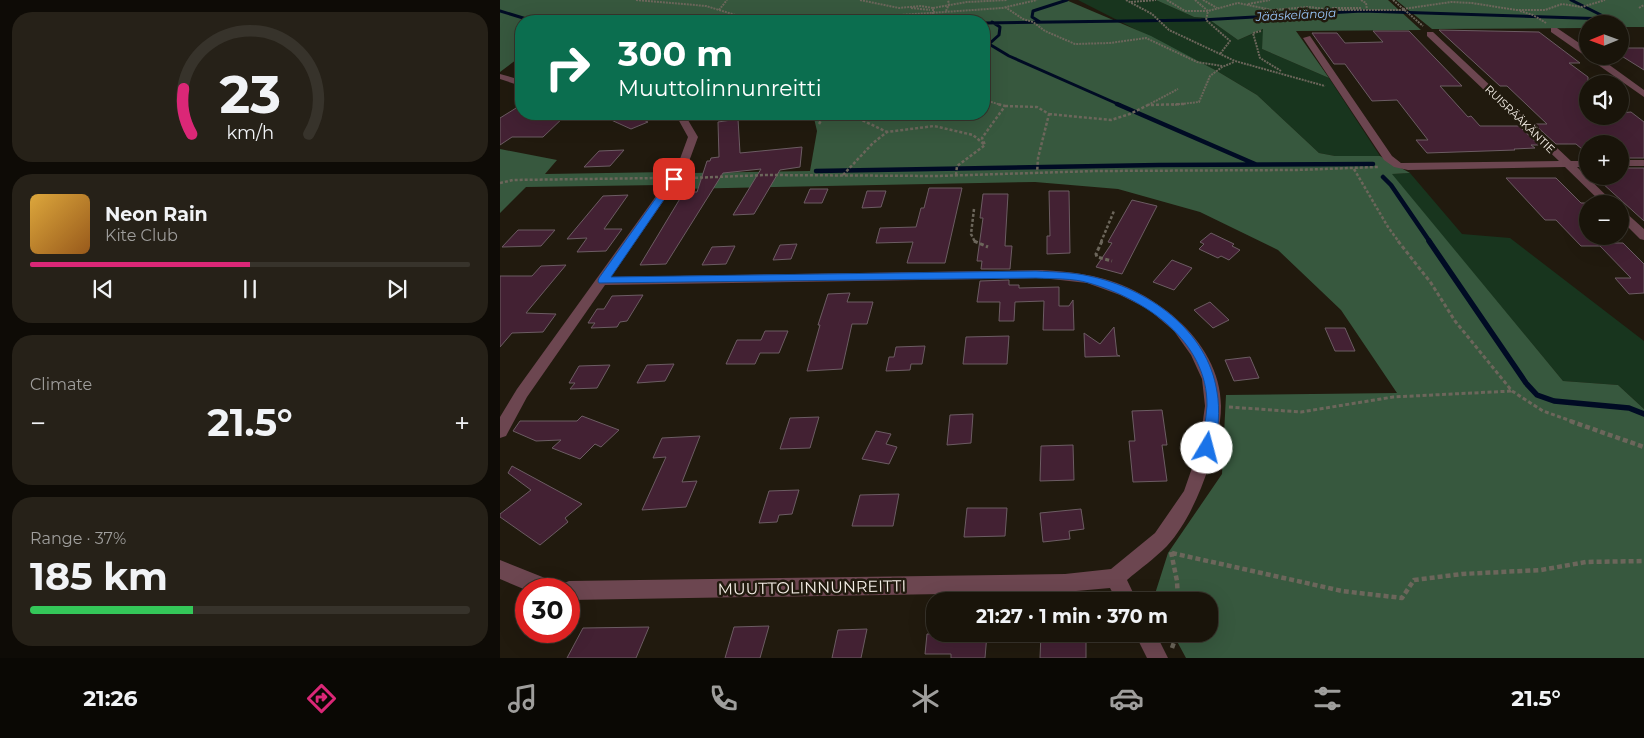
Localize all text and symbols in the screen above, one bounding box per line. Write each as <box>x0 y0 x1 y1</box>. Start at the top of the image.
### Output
water label: Jääskelänoja <box>1254 5 1337 24</box>
north arrow <box>1579 15 1629 65</box>
map controls <box>1579 15 1629 245</box>
text: 300 m <box>618 32 733 75</box>
icon: right <box>535 35 600 100</box>
text: 23 <box>219 63 281 126</box>
text: Muuttolinnunreitti <box>618 75 822 102</box>
button: sound <box>1579 75 1629 125</box>
street label: RUISRÄÄKÄNTIE <box>1482 82 1558 156</box>
text: km/h <box>226 122 274 143</box>
button: + <box>1579 135 1629 185</box>
pin <box>653 158 695 200</box>
icon: arrive <box>660 165 688 193</box>
button: − <box>1579 195 1629 245</box>
text: Neon Rain <box>105 203 208 226</box>
text: Kite Club <box>105 226 178 245</box>
icon: previous <box>89 275 117 303</box>
icon: pause <box>236 275 264 303</box>
icon: next <box>383 275 411 303</box>
text: Climate <box>30 375 92 394</box>
text: 21.5° <box>207 399 293 446</box>
text: − <box>30 406 46 440</box>
text: + <box>454 406 470 440</box>
position arrow <box>1180 421 1232 473</box>
text: Range · 37% <box>30 529 126 548</box>
text: 185 km <box>30 553 168 600</box>
street label: MUUTTOLINNUNREITTI <box>718 576 906 599</box>
speed limit sign: 30 <box>515 578 580 643</box>
text: 21:27 · 1 min · 370 m <box>976 605 1168 628</box>
icon: directions <box>304 681 339 716</box>
icon: music <box>505 681 540 716</box>
icon: phone <box>706 681 741 716</box>
icon: climate <box>908 681 943 716</box>
icon: car <box>1109 681 1144 716</box>
icon: filters <box>1310 681 1345 716</box>
text: 21:26 <box>83 685 138 712</box>
text: 21.5° <box>1511 685 1561 712</box>

